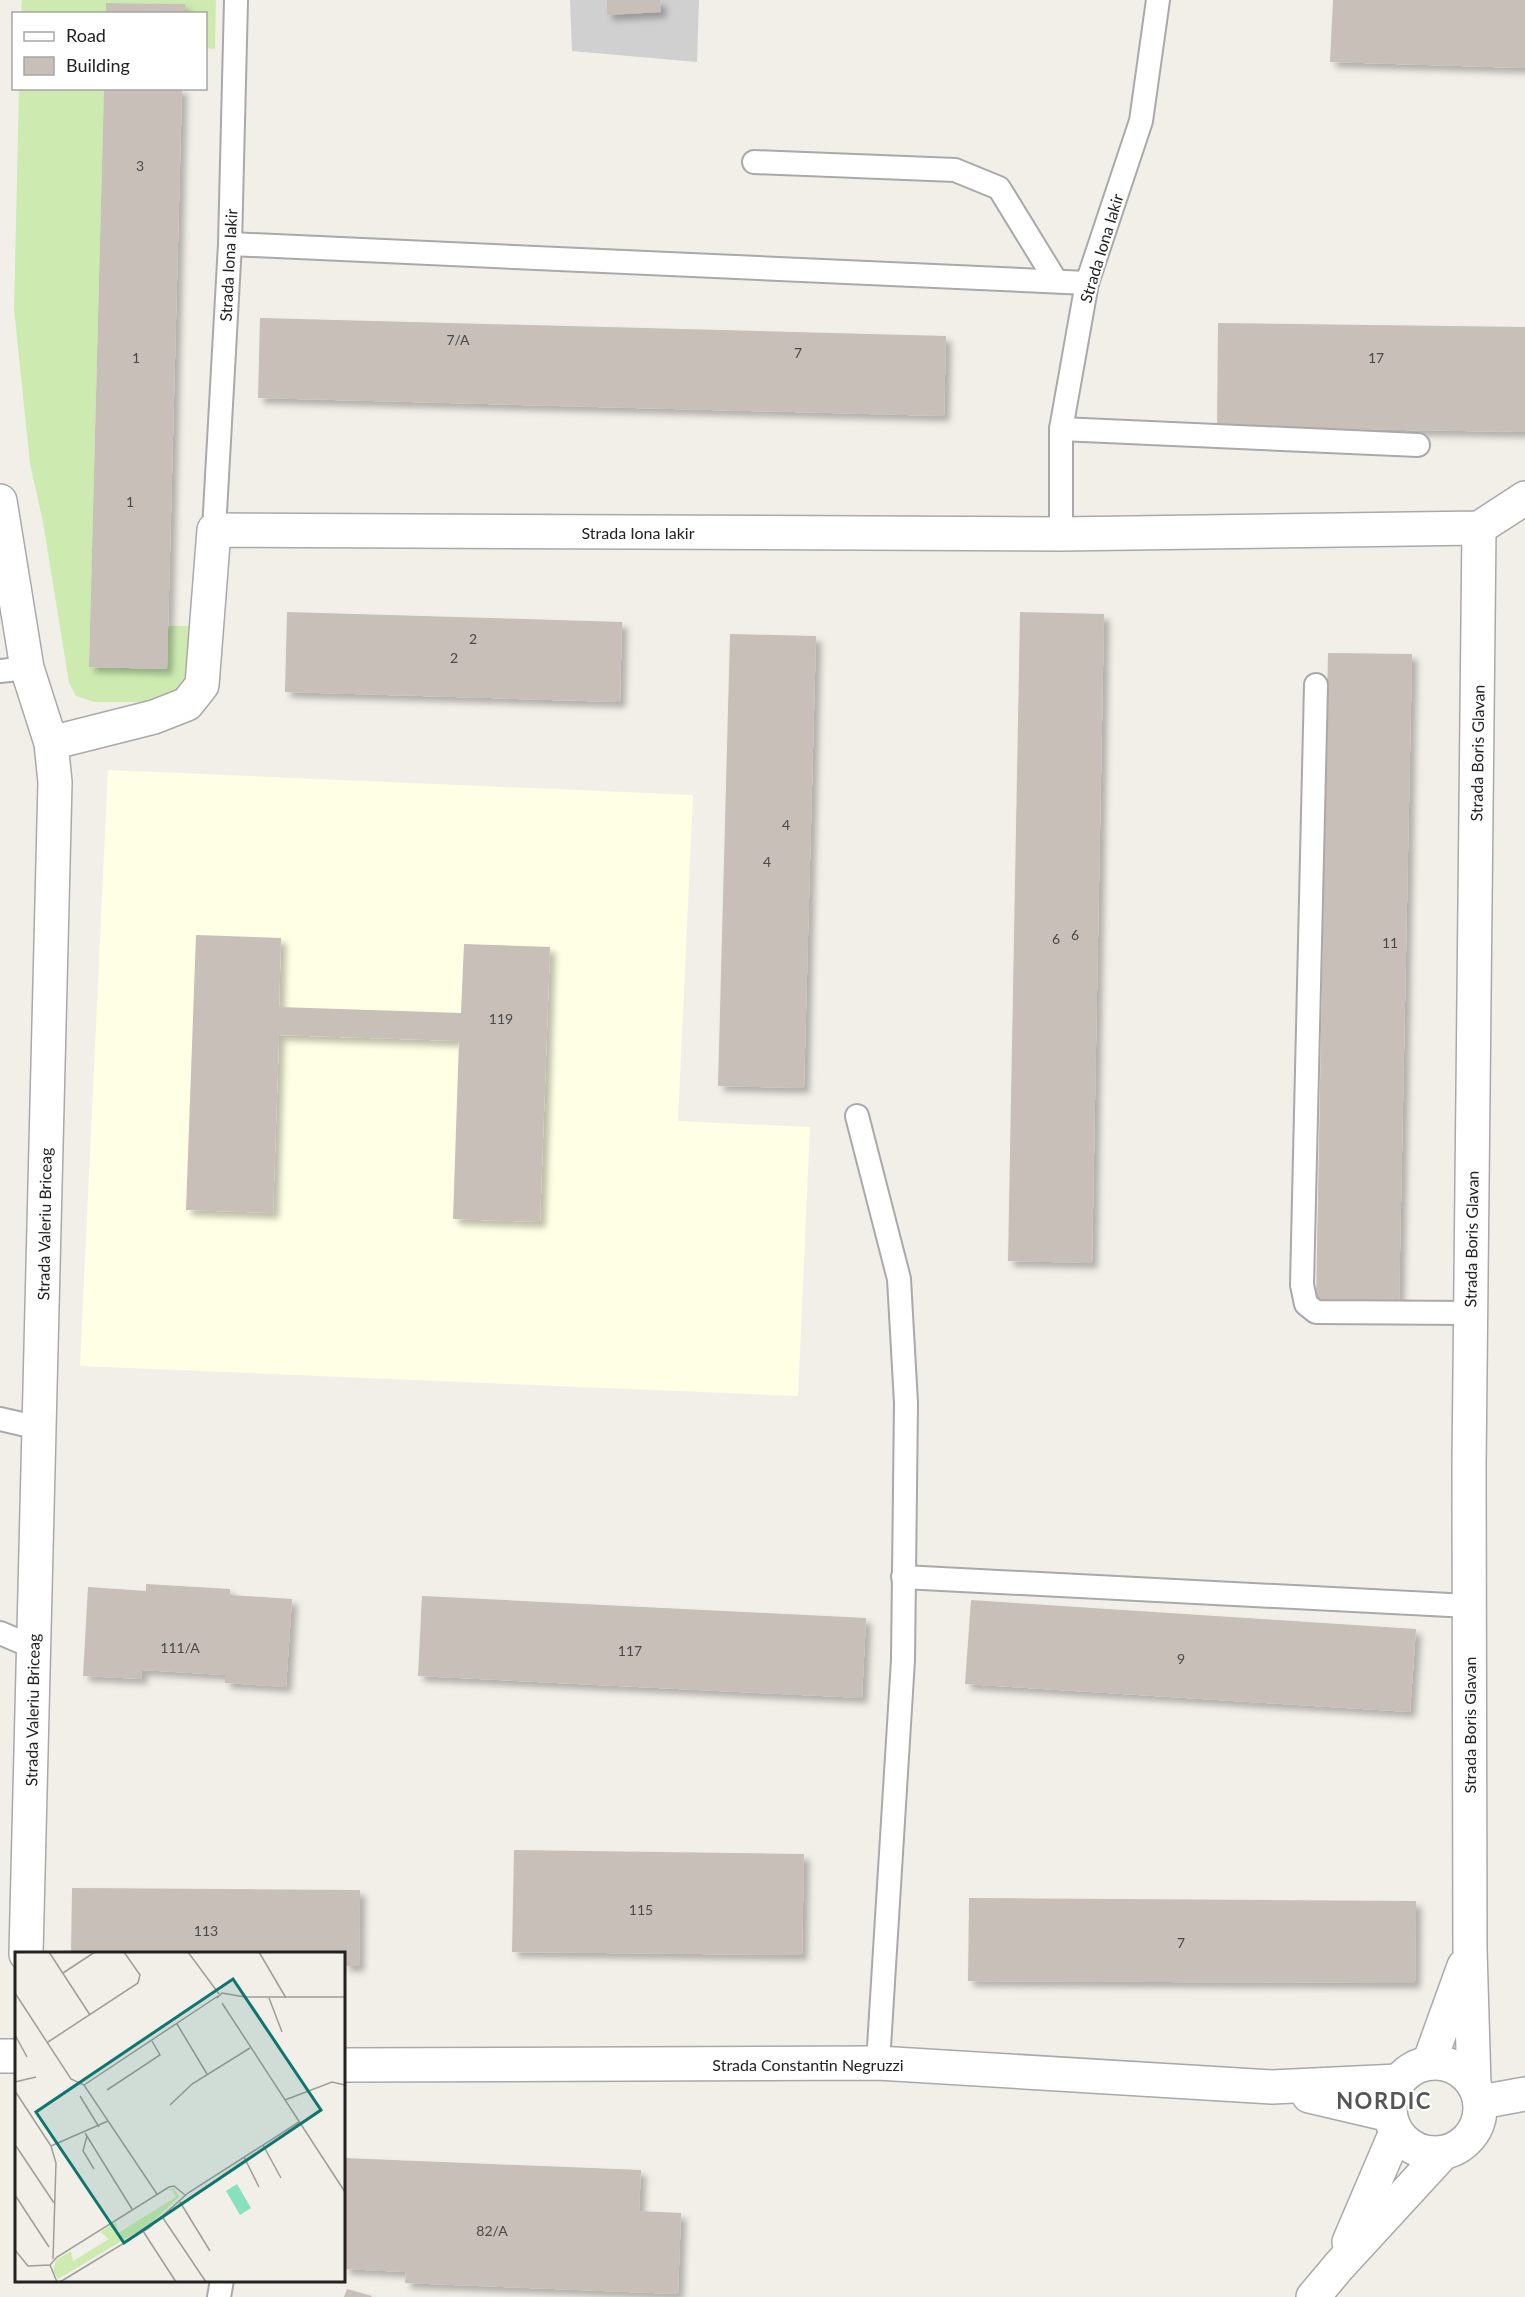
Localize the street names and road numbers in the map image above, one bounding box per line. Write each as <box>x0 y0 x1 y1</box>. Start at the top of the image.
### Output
street label: Strada Iona Iakir <box>1075 191 1127 305</box>
street label: Strada Iona Iakir <box>216 208 240 322</box>
street label: Strada Iona Iakir <box>582 523 695 542</box>
street label: Strada Boris Glavan <box>1466 684 1488 822</box>
street label: Strada Valeriu Briceag <box>33 1147 55 1301</box>
street label: Strada Boris Glavan <box>1460 1170 1482 1308</box>
street label: Strada Valeriu Briceag <box>21 1633 43 1787</box>
street label: Strada Boris Glavan <box>1460 1657 1479 1793</box>
street label: Strada Constantin Negruzzi <box>712 2055 904 2074</box>

